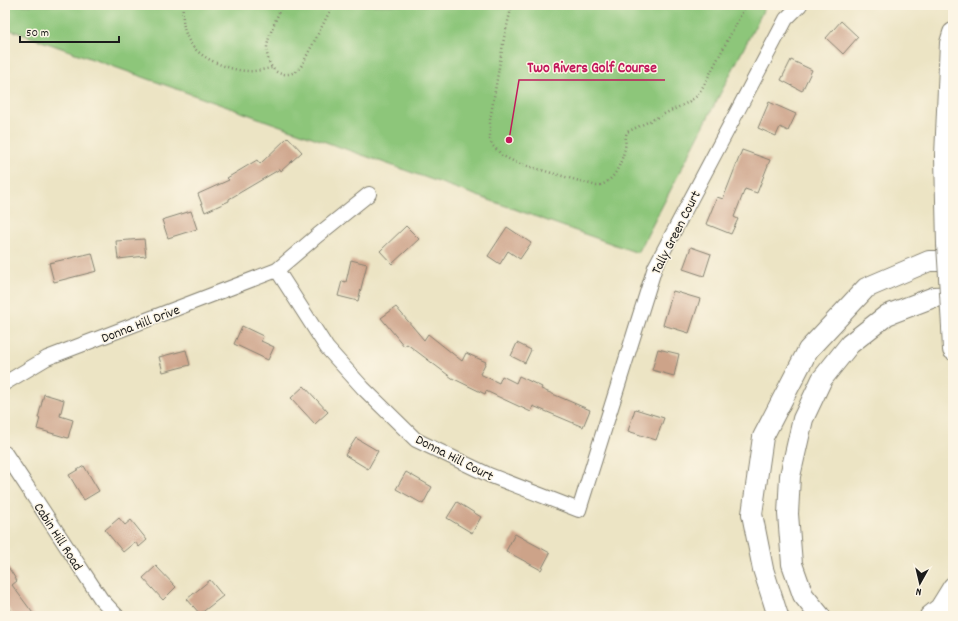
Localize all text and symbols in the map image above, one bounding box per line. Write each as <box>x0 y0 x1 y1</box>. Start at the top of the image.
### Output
scale bar <box>20 18 119 44</box>
text: 50 m <box>26 25 49 42</box>
callout: Two Rivers Golf Course <box>519 53 665 80</box>
text: Two Rivers Golf Course <box>527 58 657 80</box>
street label: Tally Green Court <box>647 188 706 278</box>
street label: Donna Hill Drive <box>99 301 183 349</box>
street label: Donna Hill Court <box>412 431 497 487</box>
street label: Cabin Hill Road <box>28 499 87 575</box>
north arrow <box>900 563 940 603</box>
text: N <box>915 583 923 599</box>

